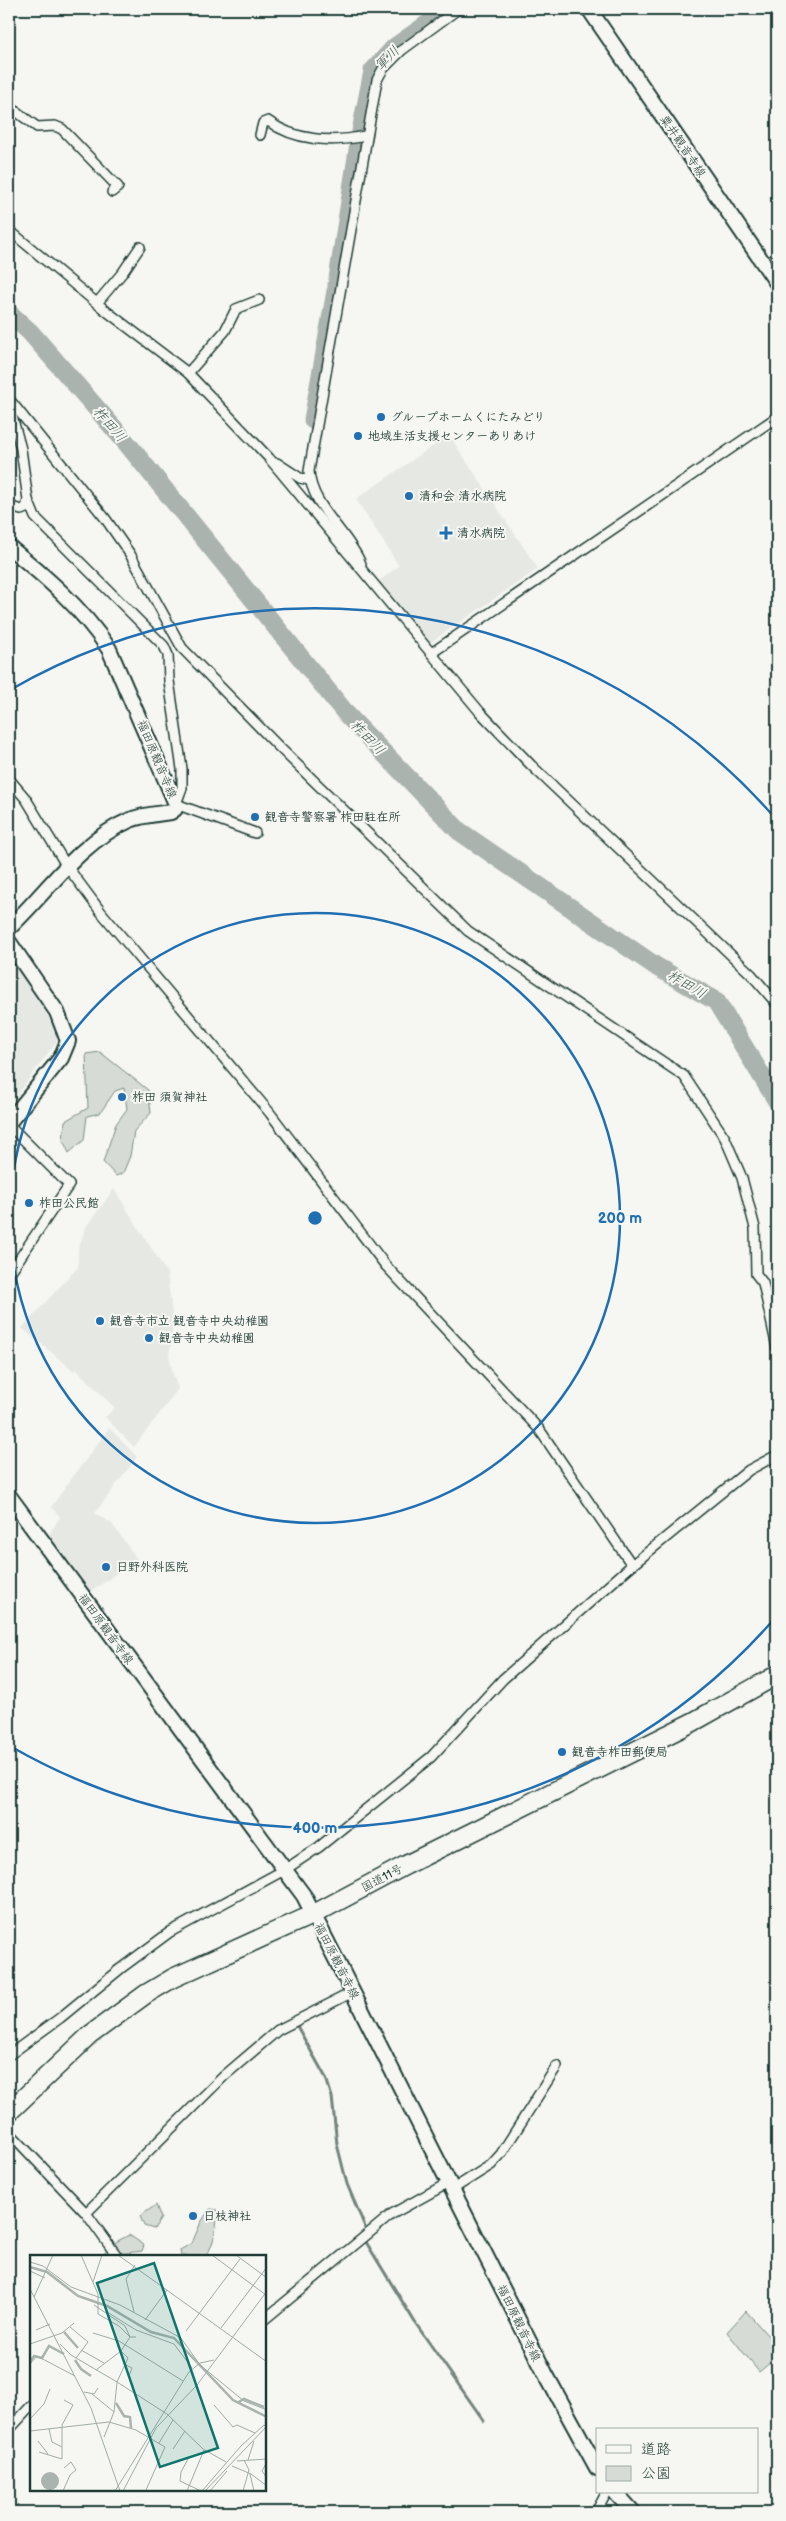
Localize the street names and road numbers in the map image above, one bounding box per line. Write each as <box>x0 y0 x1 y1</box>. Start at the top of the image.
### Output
street label: 粟井観音寺線 <box>656 112 709 180</box>
street label: 福田原観音寺線 <box>133 718 180 801</box>
street label: 福田原観音寺線 <box>75 1591 136 1668</box>
street label: 国道11号 <box>359 1861 406 1896</box>
street label: 福田原観音寺線 <box>311 1920 362 2002</box>
street label: 福田原観音寺線 <box>493 2282 544 2364</box>

